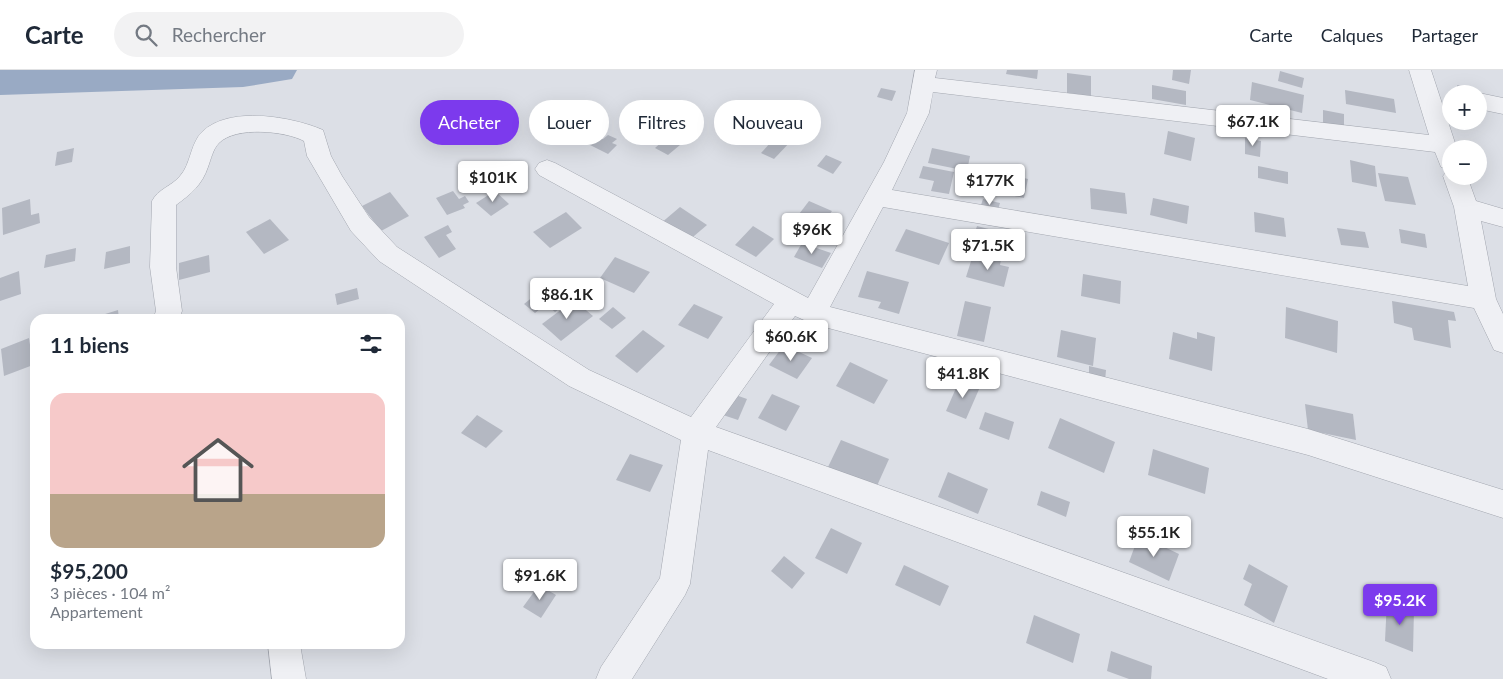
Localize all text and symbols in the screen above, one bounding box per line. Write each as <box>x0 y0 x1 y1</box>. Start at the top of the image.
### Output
search box <box>114 12 464 57</box>
text: Carte <box>25 20 84 49</box>
icon: search <box>132 21 160 49</box>
text: Rechercher <box>172 23 266 46</box>
text: Carte <box>1249 24 1293 46</box>
text: Calques <box>1321 24 1383 46</box>
text: Partager <box>1411 24 1478 46</box>
map controls <box>1442 85 1487 185</box>
button: + <box>1442 85 1487 130</box>
chip: Acheter <box>420 100 519 145</box>
chip: Louer <box>529 100 609 145</box>
chip: Filtres <box>619 100 704 145</box>
chip: Nouveau <box>714 100 821 145</box>
pin: $67.1K <box>1212 104 1294 147</box>
text: $67.1K <box>1227 111 1279 130</box>
button: − <box>1442 140 1487 185</box>
pin: $101K <box>458 160 528 203</box>
pin: $177K <box>955 164 1025 206</box>
text: $101K <box>469 167 517 186</box>
text: $177K <box>966 170 1014 189</box>
pin: $96K <box>782 212 842 255</box>
text: $96K <box>793 219 831 238</box>
pin: $71.5K <box>947 228 1029 271</box>
text: $71.5K <box>962 235 1014 254</box>
pin: $86.1K <box>526 278 608 320</box>
text: $86.1K <box>541 284 593 303</box>
pin: $60.6K <box>750 320 832 362</box>
text: $60.6K <box>765 326 817 345</box>
icon: filters <box>357 330 385 358</box>
text: 11 biens <box>50 332 129 357</box>
pin: $41.8K <box>922 356 1004 399</box>
text: $41.8K <box>937 363 989 382</box>
icon: home <box>173 425 263 515</box>
pin: $55.1K <box>1113 516 1195 558</box>
text: $55.1K <box>1128 522 1180 541</box>
text: $95,200 <box>50 558 128 583</box>
pin: $91.6K <box>499 558 581 601</box>
text: $91.6K <box>514 565 566 584</box>
text: 3 pièces · 104 m² <box>50 583 170 602</box>
pin: $95.2K <box>1359 584 1441 626</box>
text: $95.2K <box>1374 590 1426 609</box>
text: Appartement <box>50 602 143 621</box>

